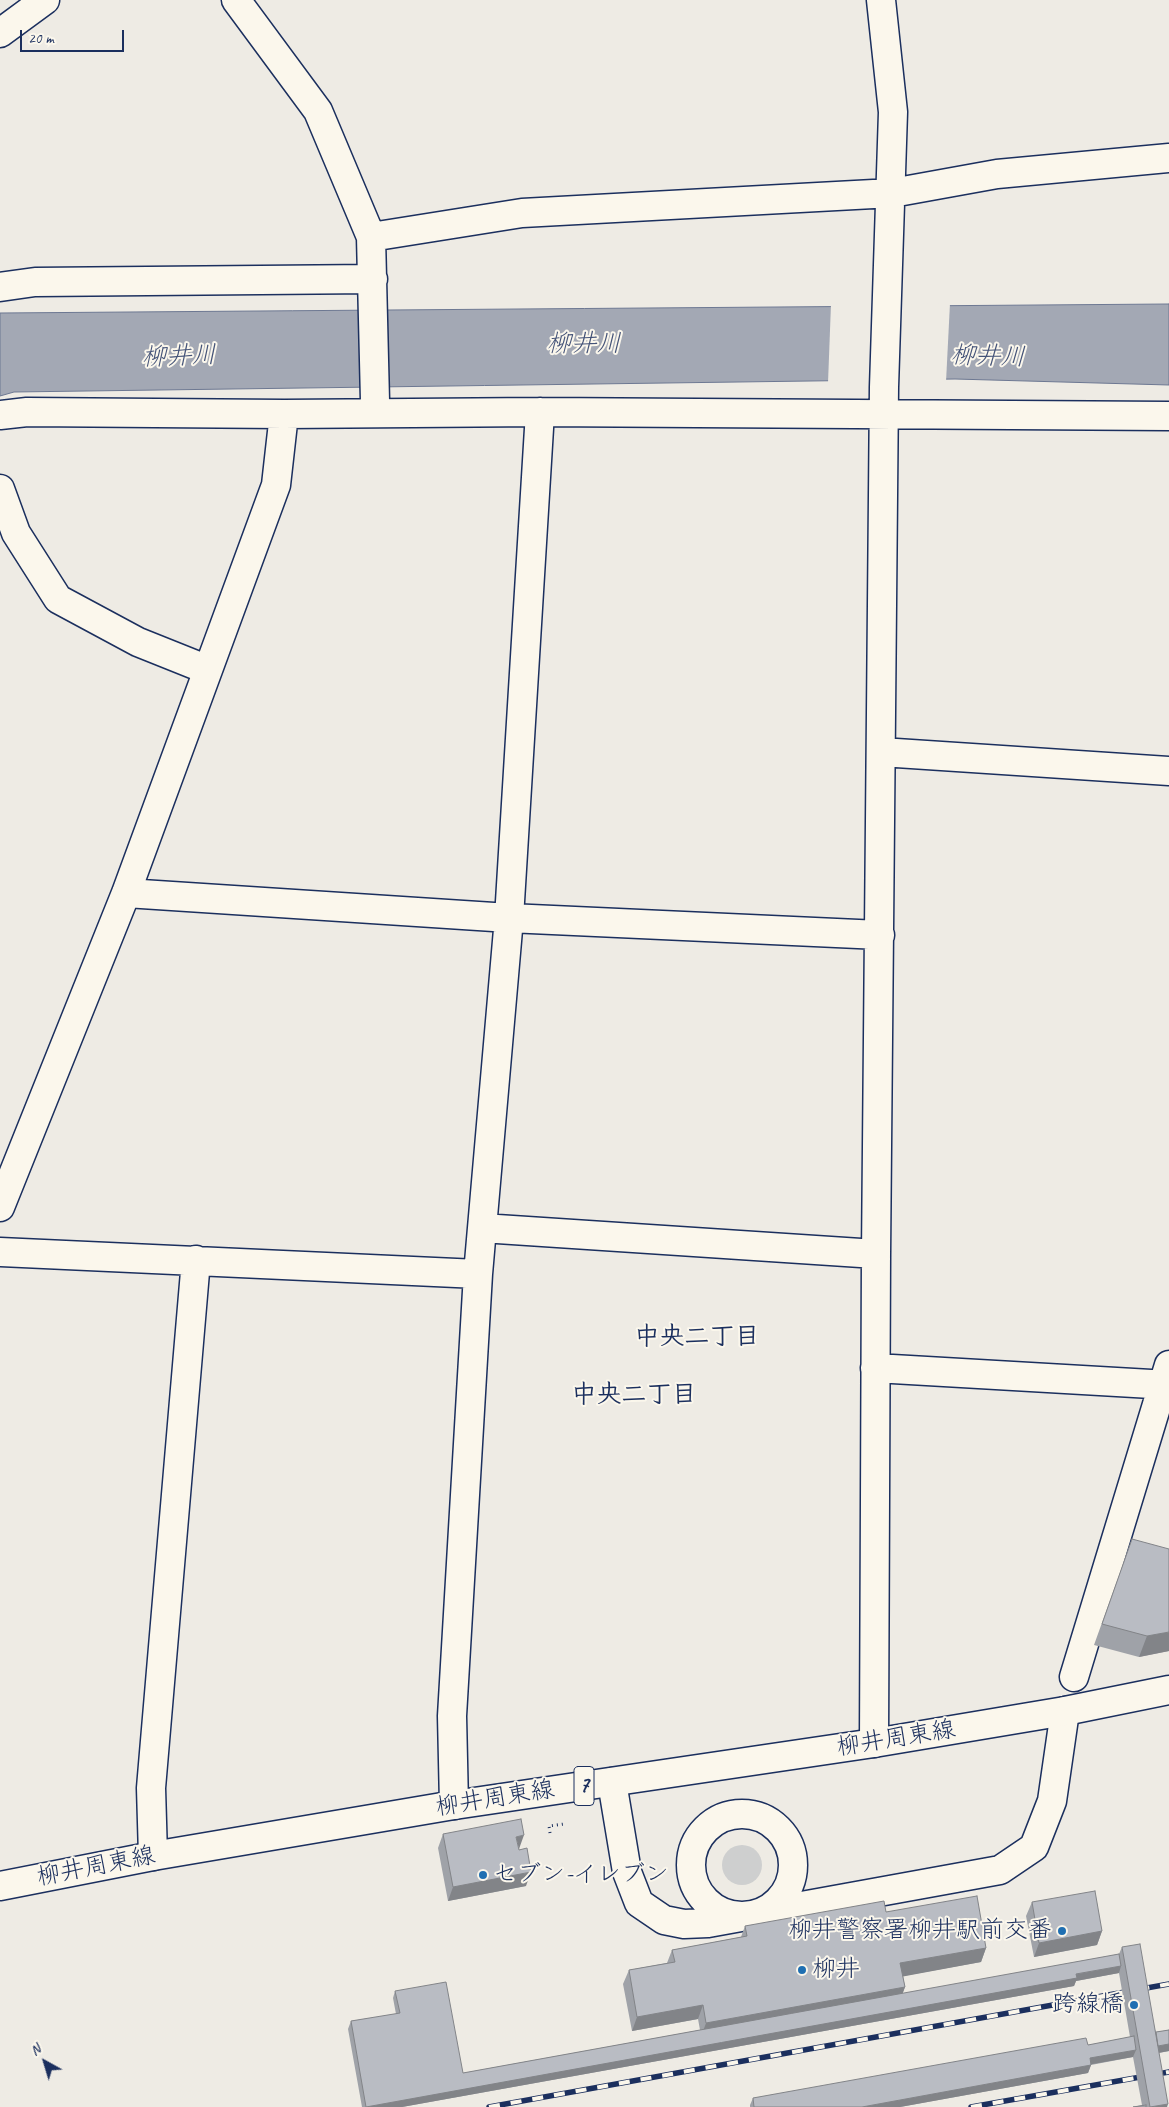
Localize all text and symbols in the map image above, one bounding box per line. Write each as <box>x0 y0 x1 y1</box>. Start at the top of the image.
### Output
scale bar <box>22 20 126 52</box>
text: 20 m <box>28 29 54 48</box>
water label: 柳井川 <box>547 329 621 359</box>
water label: 柳井川 <box>141 341 217 373</box>
water label: 柳井川 <box>950 341 1026 373</box>
district label: 中央二丁目 <box>635 1322 759 1352</box>
district label: 中央二丁目 <box>572 1380 696 1410</box>
street label: 柳井周東線 <box>834 1715 958 1763</box>
road number: 7 <box>574 1766 594 1805</box>
street label: 柳井周東線 <box>433 1775 557 1823</box>
street label: 柳井周東線 <box>34 1841 158 1893</box>
place label: セブン-イレブン <box>493 1861 669 1889</box>
marker: セブン-イレブン <box>477 1869 489 1881</box>
place label: 柳井警察署柳井駅前交番 <box>788 1917 1052 1945</box>
marker: 柳井警察署柳井駅前交番 <box>1056 1925 1068 1937</box>
place label: 柳井 <box>812 1956 860 1984</box>
marker: 柳井 <box>796 1964 808 1976</box>
place label: 跨線橋 <box>1052 1991 1124 2019</box>
marker: 跨線橋 <box>1128 1999 1140 2011</box>
north arrow <box>20 2037 70 2087</box>
text: N <box>27 2041 44 2059</box>

